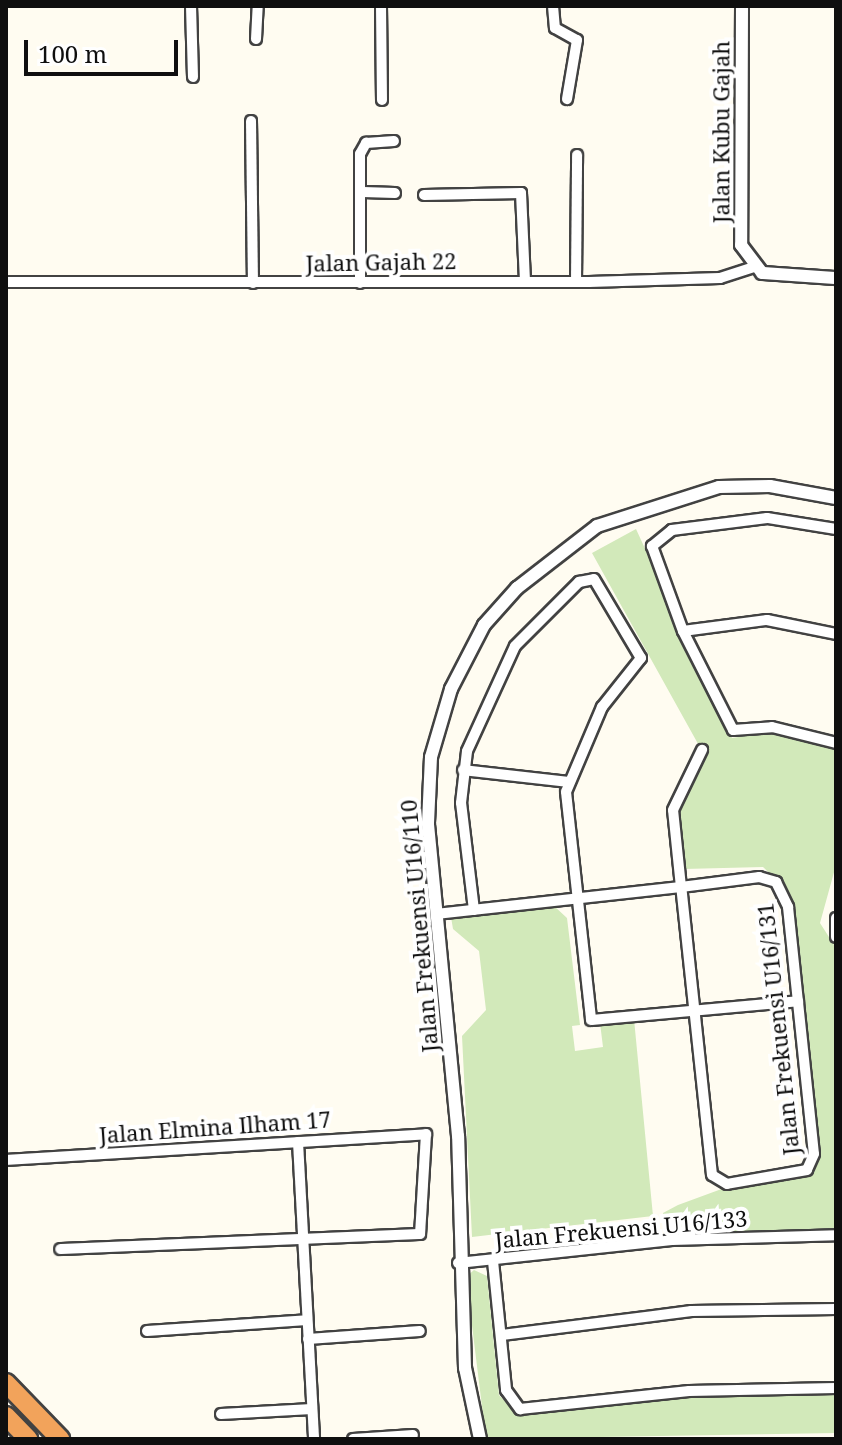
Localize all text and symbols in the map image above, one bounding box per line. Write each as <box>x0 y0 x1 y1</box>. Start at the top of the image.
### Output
scale bar <box>28 24 182 74</box>
text: 100 m <box>38 37 107 70</box>
street label: Jalan Kubu Gajah <box>708 41 734 223</box>
street label: Jalan Gajah 22 <box>305 247 457 277</box>
street label: Jalan Frekuensi U16/110 <box>395 799 443 1053</box>
street label: Jalan Frekuensi U16/131 <box>752 902 804 1156</box>
street label: Jalan Elmina Ilham 17 <box>98 1106 332 1148</box>
street label: Jalan Frekuensi U16/133 <box>494 1205 748 1253</box>

